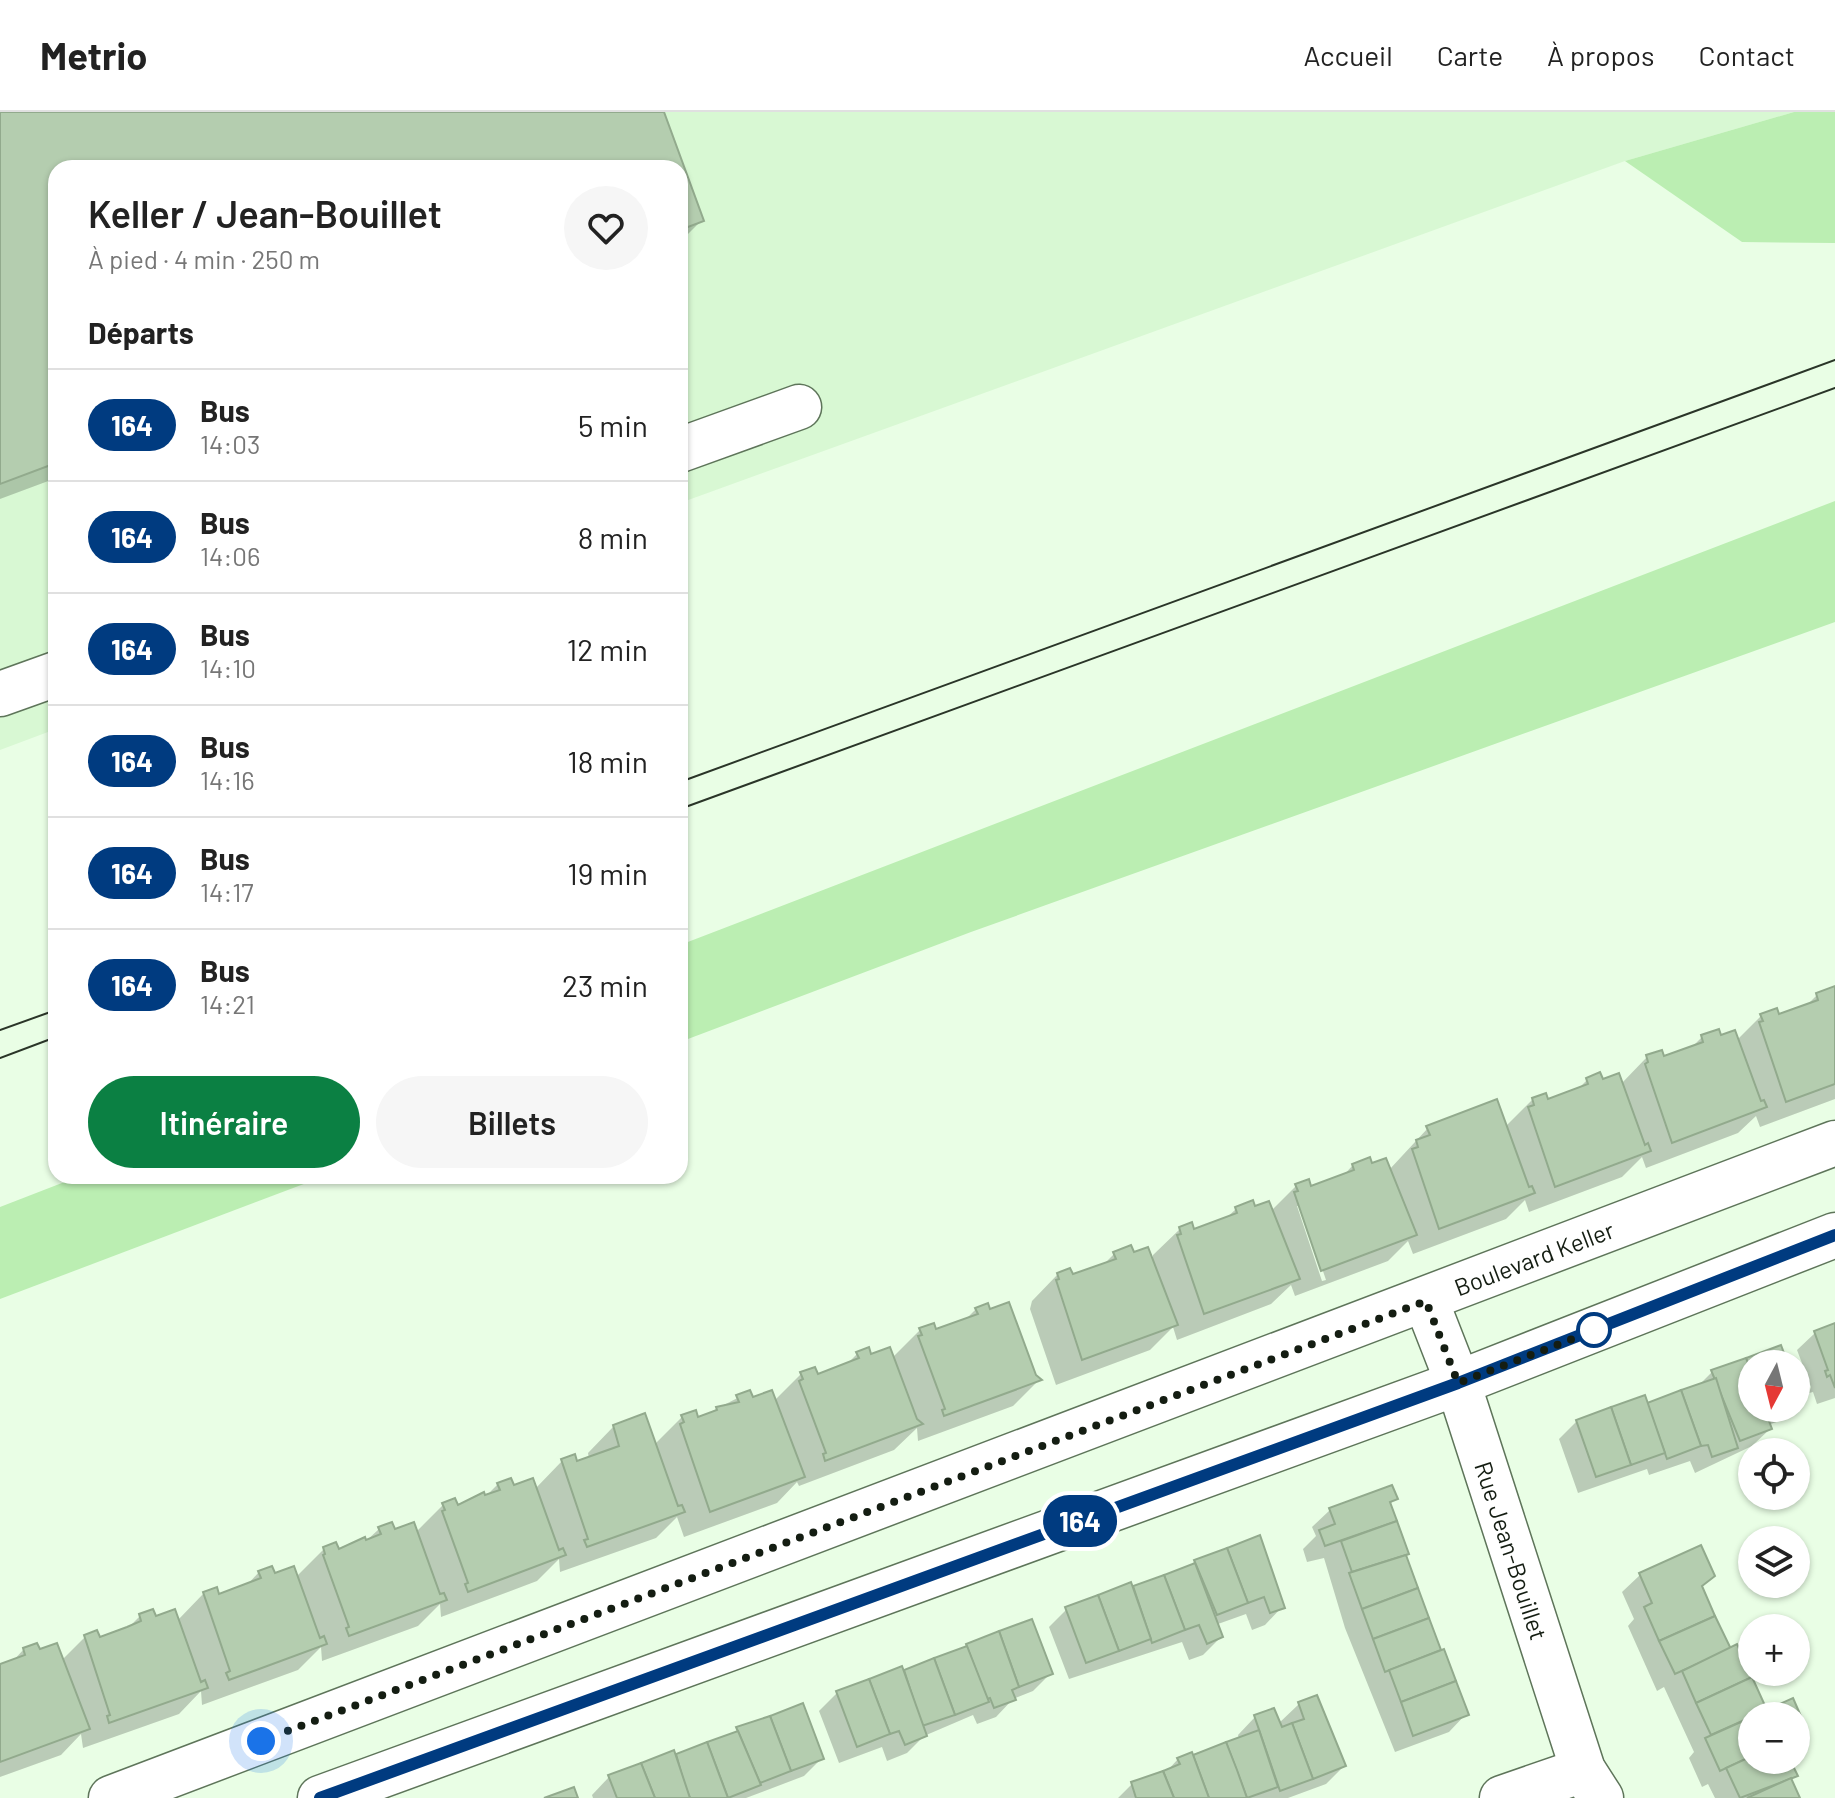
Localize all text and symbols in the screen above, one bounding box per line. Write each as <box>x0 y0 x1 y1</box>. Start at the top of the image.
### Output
text: Metrio <box>40 32 147 78</box>
text: Accueil <box>1303 38 1393 72</box>
text: Carte <box>1437 38 1503 72</box>
text: À propos <box>1547 38 1654 72</box>
text: Contact <box>1698 38 1795 72</box>
button: heart <box>564 186 648 270</box>
text: Keller / Jean-Bouillet <box>88 190 442 236</box>
text: À pied · 4 min · 250 m <box>88 243 320 274</box>
text: Départs <box>88 314 194 350</box>
text: Bus <box>200 392 250 428</box>
text: 5 min <box>578 407 648 443</box>
text: 164 <box>111 408 153 442</box>
text: 14:03 <box>200 428 260 459</box>
text: Bus <box>200 504 250 540</box>
text: 8 min <box>578 519 648 555</box>
text: 164 <box>111 520 153 554</box>
text: 14:06 <box>200 540 260 571</box>
text: Bus <box>200 616 250 652</box>
text: 12 min <box>567 631 648 667</box>
text: 164 <box>111 632 153 666</box>
text: 14:10 <box>200 652 256 683</box>
text: Bus <box>200 728 250 764</box>
text: 18 min <box>567 743 648 779</box>
text: 164 <box>111 744 153 778</box>
text: 14:16 <box>200 764 255 795</box>
text: Bus <box>200 840 250 876</box>
text: 19 min <box>567 855 648 891</box>
text: 164 <box>111 856 153 890</box>
text: 14:17 <box>200 876 254 907</box>
text: Bus <box>200 952 250 988</box>
text: 23 min <box>562 967 648 1003</box>
text: 164 <box>111 968 153 1002</box>
text: 14:21 <box>200 988 255 1019</box>
button: Itinéraire <box>88 1076 360 1168</box>
button: Billets <box>376 1076 648 1168</box>
street label: Boulevard Keller <box>1450 1214 1618 1301</box>
unlabelled marker <box>1577 1313 1611 1347</box>
north arrow <box>1738 1350 1810 1422</box>
map controls <box>1738 1350 1810 1774</box>
button: locate <box>1738 1438 1810 1510</box>
street label: Rue Jean-Bouillet <box>1470 1458 1554 1643</box>
line badge: 164 <box>1034 1495 1126 1547</box>
text: 164 <box>1059 1504 1101 1538</box>
button: layers <box>1738 1526 1810 1598</box>
button: + <box>1738 1614 1810 1686</box>
button: − <box>1738 1702 1810 1774</box>
your location <box>241 1721 281 1761</box>

